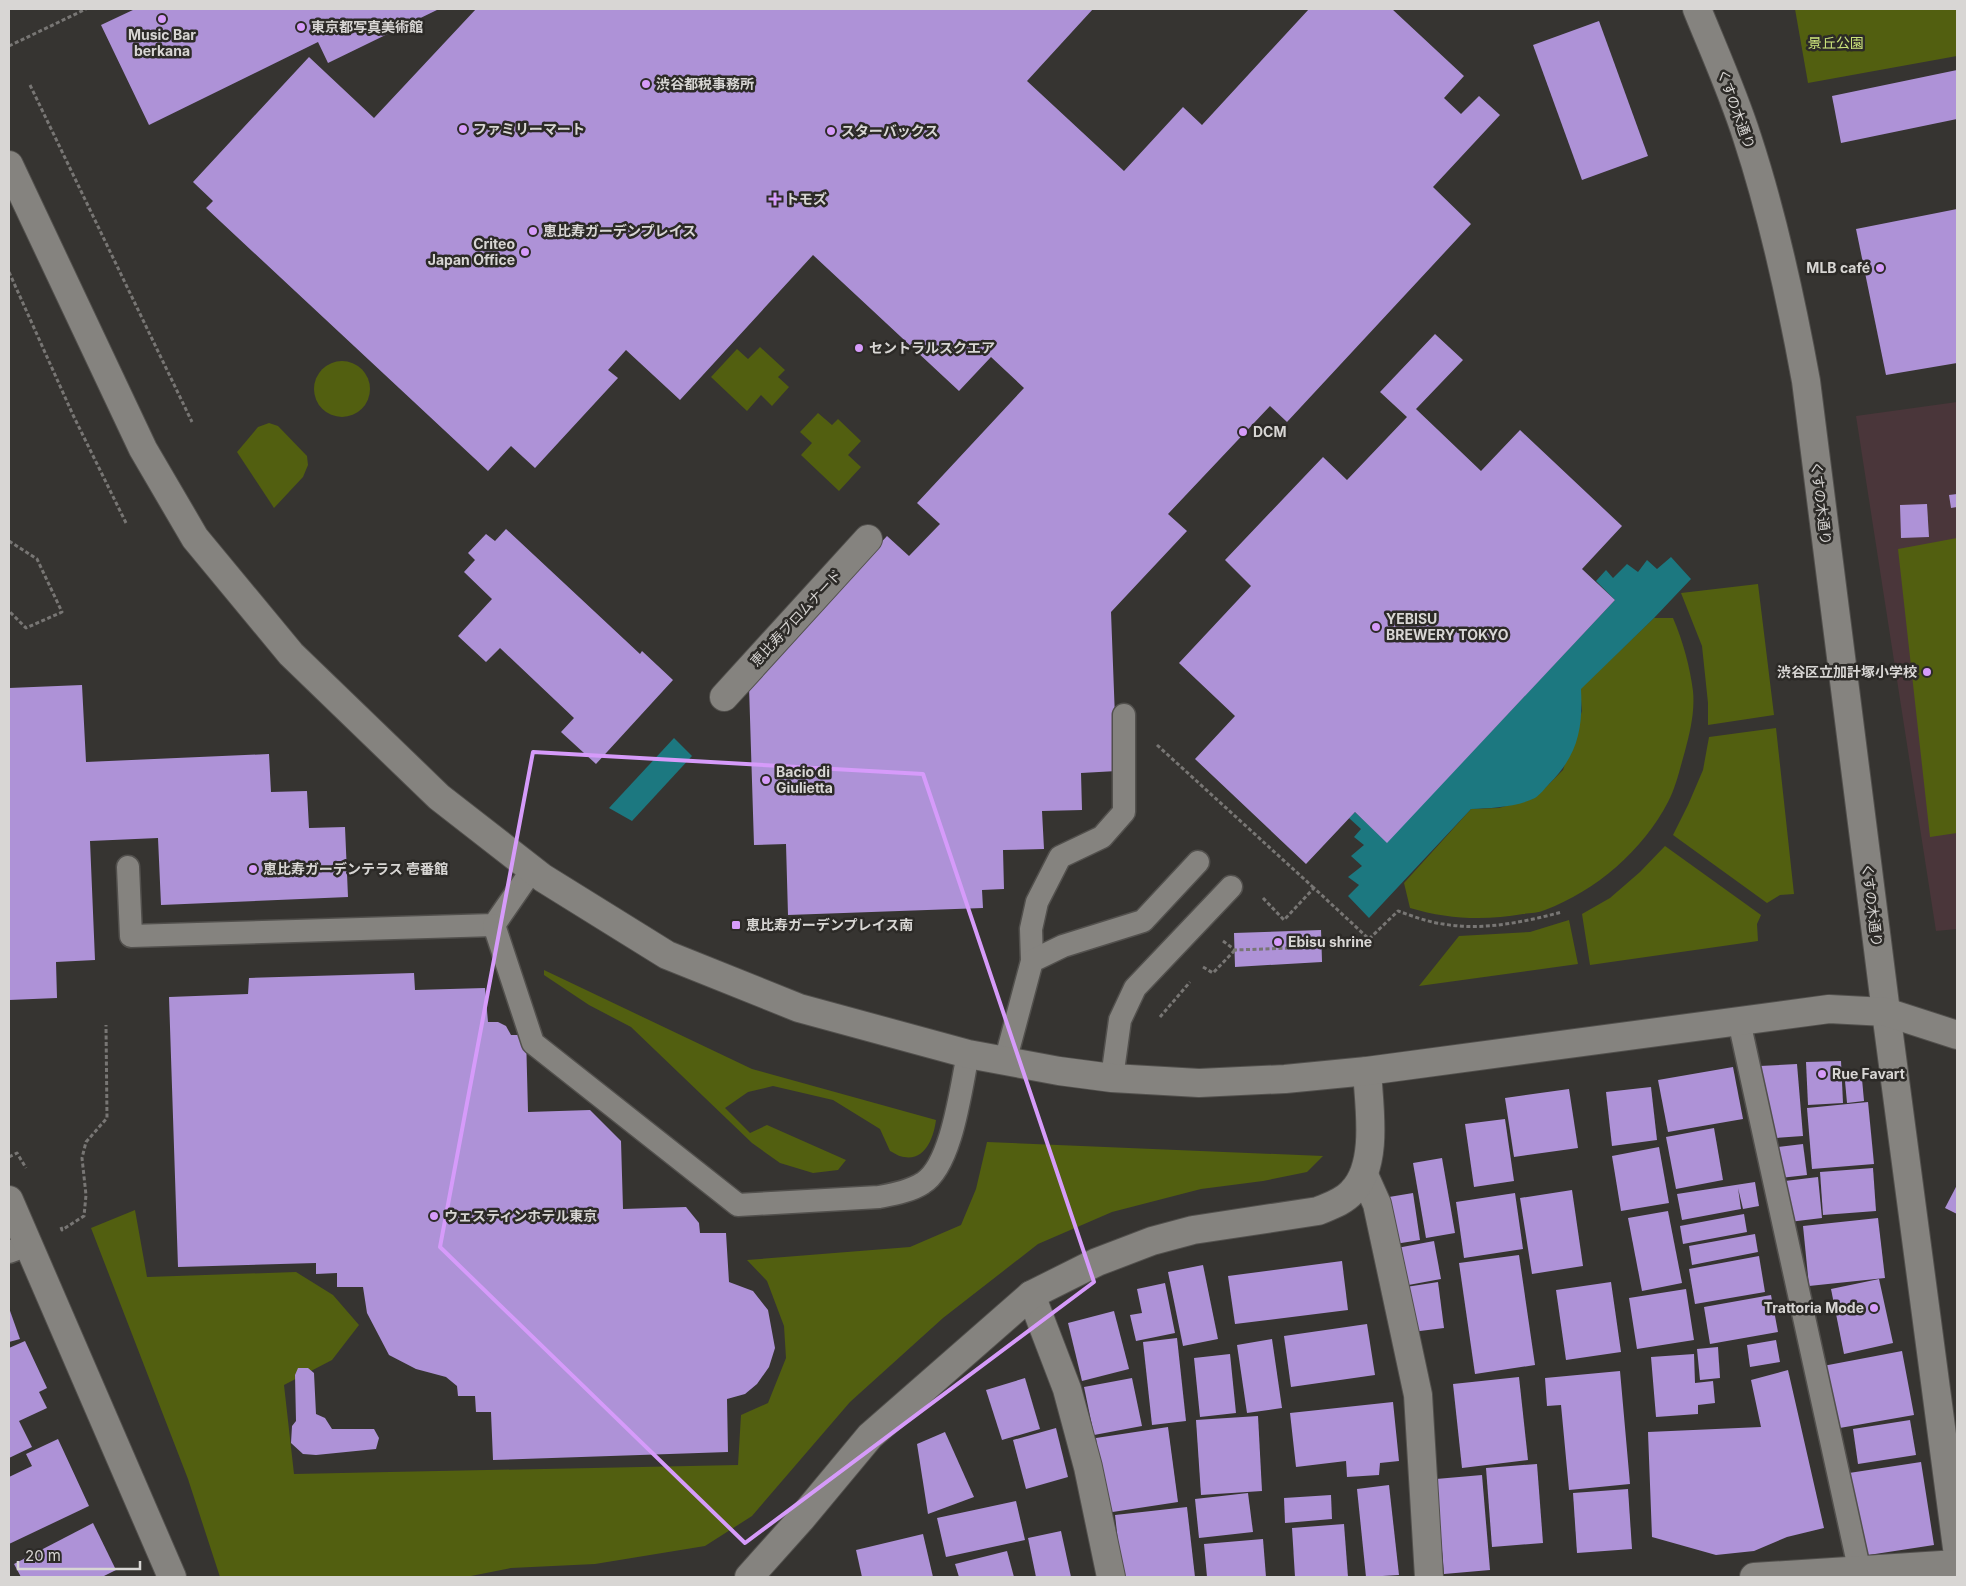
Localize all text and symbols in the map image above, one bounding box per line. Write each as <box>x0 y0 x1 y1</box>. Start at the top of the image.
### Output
marker: Music Bar berkana <box>156 13 168 25</box>
place label: 東京都写真美術館 <box>311 18 423 35</box>
marker: 東京都写真美術館 <box>295 21 307 33</box>
place label: Music Bar berkana <box>128 26 196 59</box>
park label: 景丘公園 <box>1808 34 1864 51</box>
street label: くすの木通り <box>1714 66 1759 151</box>
place label: 渋谷都税事務所 <box>656 75 754 92</box>
marker: 渋谷都税事務所 <box>640 78 652 90</box>
place label: ファミリーマート <box>473 120 585 137</box>
place label: スターバックス <box>841 122 938 139</box>
marker: ファミリーマート <box>457 123 469 135</box>
marker: スターバックス <box>825 125 837 137</box>
place label: トモズ <box>785 190 827 207</box>
marker: トモズ <box>769 193 781 205</box>
place label: 恵比寿ガーデンプレイス <box>543 222 696 239</box>
marker: 恵比寿ガーデンプレイス <box>527 225 539 237</box>
place label: Criteo Japan Office <box>428 235 515 268</box>
marker: Criteo Japan Office <box>519 246 531 258</box>
place label: MLB café <box>1806 259 1870 276</box>
marker: MLB café <box>1874 262 1886 274</box>
place label: セントラルスクエア <box>869 339 995 356</box>
marker: セントラルスクエア <box>853 342 865 354</box>
place label: DCM <box>1253 423 1287 440</box>
marker: DCM <box>1237 426 1249 438</box>
street label: くすの木通り <box>1808 460 1835 546</box>
street label: 恵比寿プロムナード <box>746 566 845 670</box>
place label: YEBISU BREWERY TOKYO <box>1386 610 1509 643</box>
marker: YEBISU BREWERY TOKYO <box>1370 621 1382 633</box>
place label: 渋谷区立加計塚小学校 <box>1777 663 1917 680</box>
marker: 渋谷区立加計塚小学校 <box>1921 666 1933 678</box>
place label: Bacio di Giulietta <box>776 763 833 796</box>
marker: Bacio di Giulietta <box>760 774 772 786</box>
place label: 恵比寿ガーデンテラス 壱番館 <box>263 860 448 877</box>
street label: くすの木通り <box>1859 862 1886 948</box>
marker: 恵比寿ガーデンテラス 壱番館 <box>247 863 259 875</box>
place label: 恵比寿ガーデンプレイス南 <box>746 916 913 933</box>
marker: 恵比寿ガーデンプレイス南 <box>730 919 742 931</box>
place label: Ebisu shrine <box>1288 933 1372 950</box>
marker: Ebisu shrine <box>1272 936 1284 948</box>
place label: Rue Favart <box>1832 1065 1905 1082</box>
marker: Rue Favart <box>1816 1068 1828 1080</box>
place label: ウェスティンホテル東京 <box>444 1207 597 1224</box>
marker: ウェスティンホテル東京 <box>428 1210 440 1222</box>
place label: Trattoria Mode <box>1764 1299 1864 1316</box>
marker: Trattoria Mode <box>1868 1302 1880 1314</box>
scale bar <box>18 1538 140 1570</box>
text: 20 m <box>25 1546 61 1565</box>

